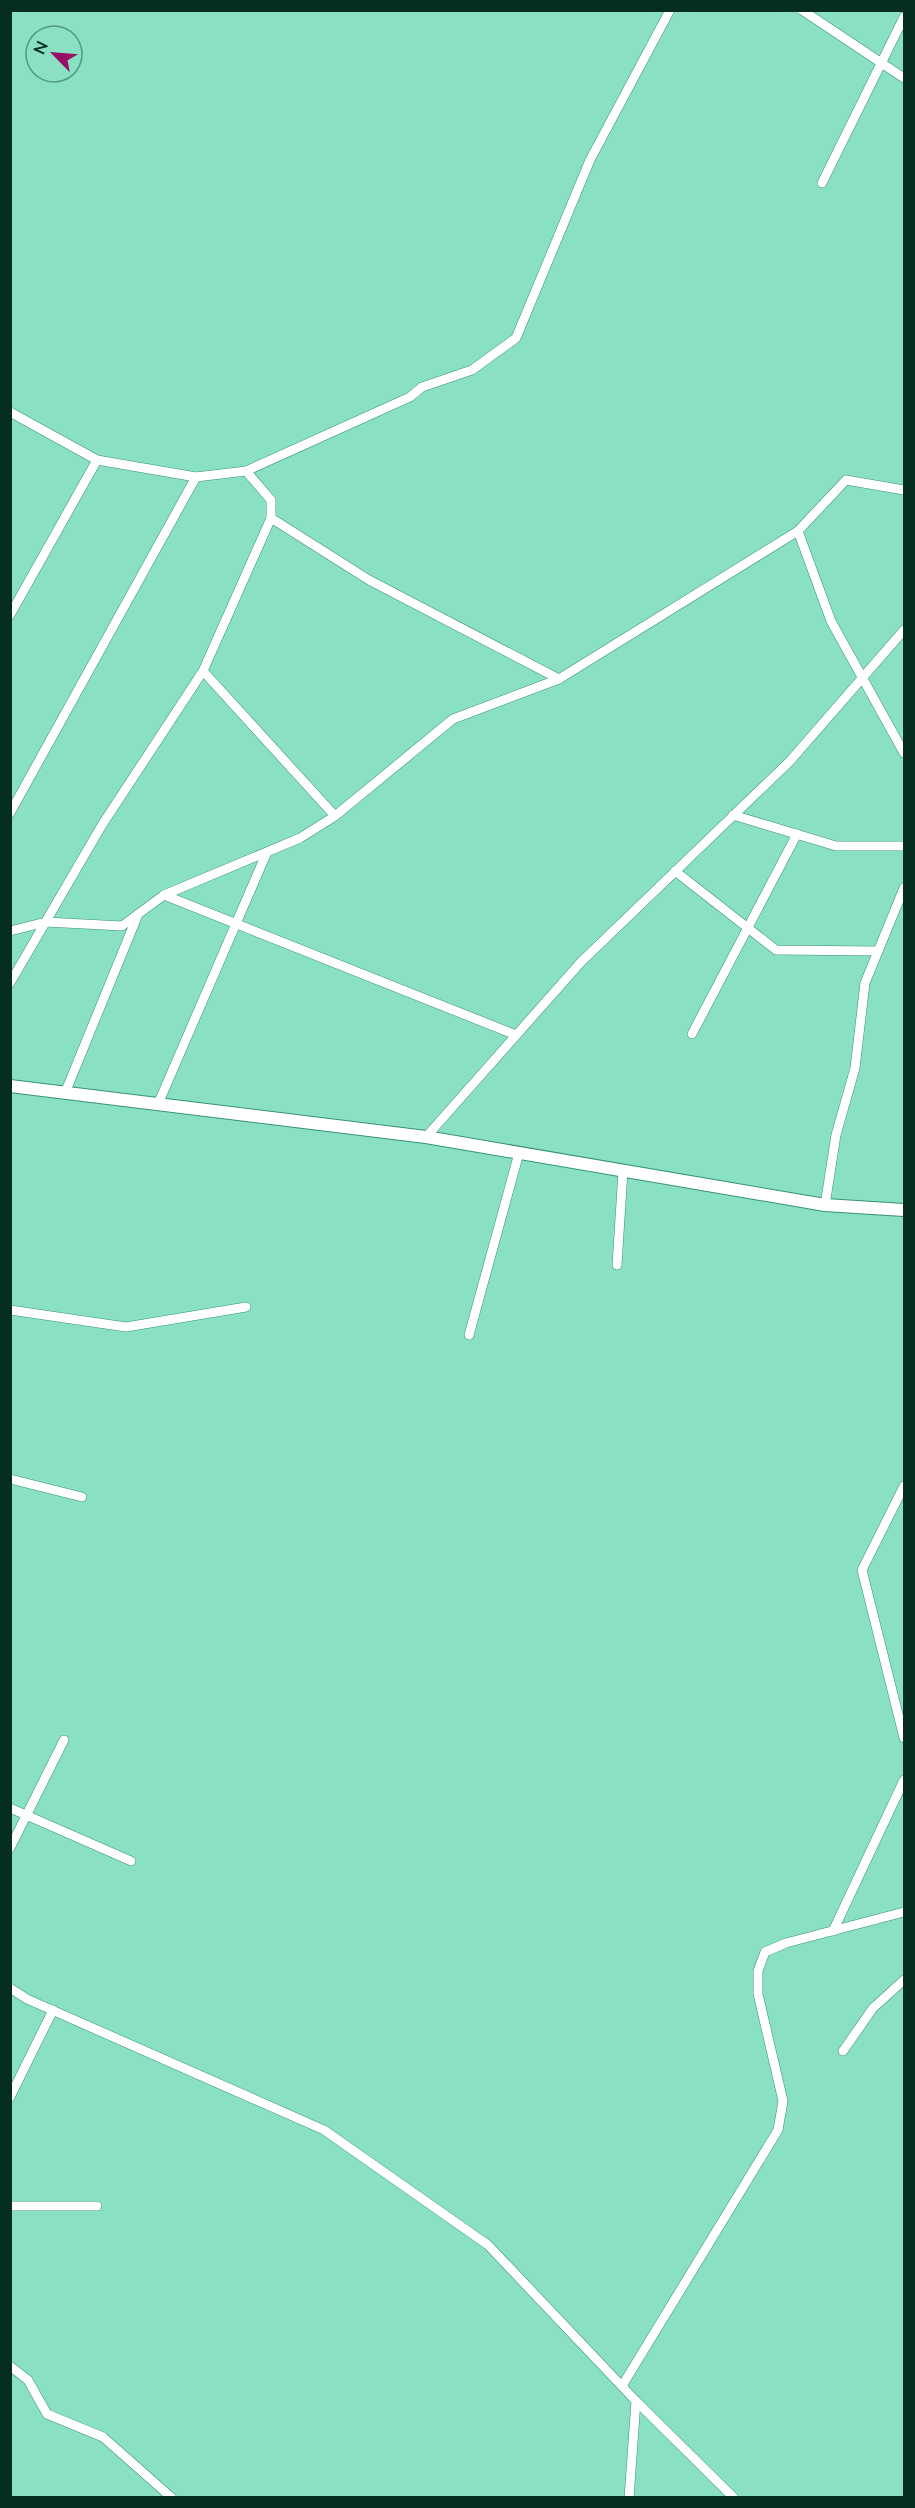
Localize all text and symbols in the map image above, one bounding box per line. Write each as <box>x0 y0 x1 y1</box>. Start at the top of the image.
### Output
north arrow <box>24 24 84 84</box>
text: N <box>29 38 51 57</box>

